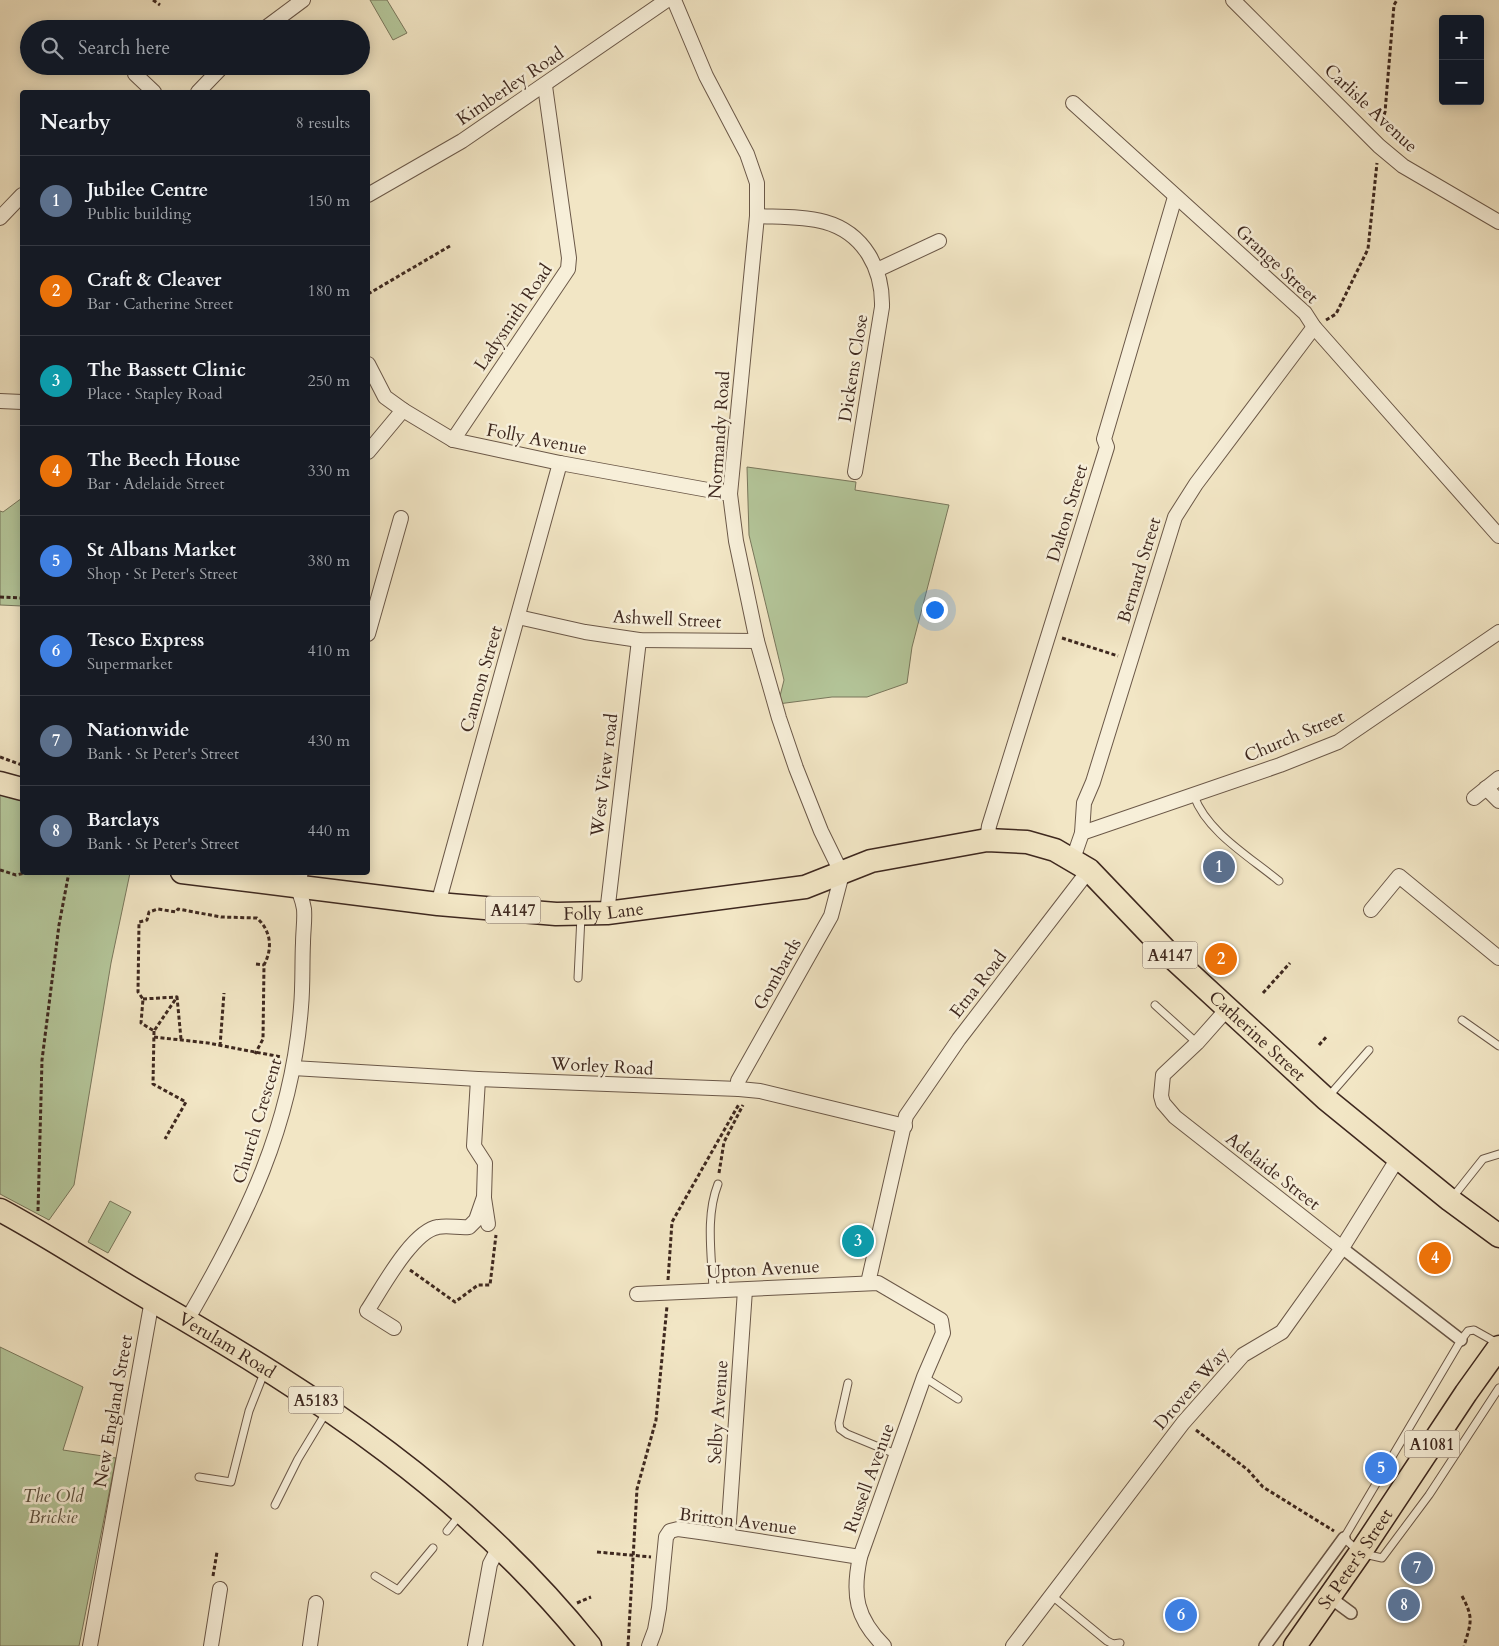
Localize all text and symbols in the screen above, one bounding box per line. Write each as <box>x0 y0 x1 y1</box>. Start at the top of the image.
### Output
map controls <box>1439 15 1484 105</box>
button: + <box>1439 15 1484 60</box>
search box <box>20 20 370 75</box>
icon: search <box>38 34 66 62</box>
text: Search here <box>78 35 170 61</box>
street label: Kimberley Road <box>452 41 569 132</box>
street label: Carlisle Avenue <box>1318 58 1423 158</box>
button: − <box>1439 60 1484 105</box>
text: Nearby <box>40 108 111 137</box>
text: 8 results <box>296 112 350 134</box>
text: Jubilee Centre <box>87 177 208 203</box>
text: 1 <box>52 190 60 212</box>
text: 150 m <box>308 190 350 212</box>
text: Public building <box>87 203 191 225</box>
street label: Grange Street <box>1230 219 1324 310</box>
street label: Ladysmith Road <box>468 259 559 376</box>
text: Craft & Cleaver <box>87 267 221 293</box>
text: 2 <box>52 280 60 302</box>
text: 180 m <box>308 280 350 302</box>
text: Bar · Catherine Street <box>87 293 233 315</box>
street label: Dickens Close <box>833 312 874 424</box>
text: The Bassett Clinic <box>87 357 246 383</box>
text: 3 <box>52 370 60 392</box>
text: 250 m <box>308 370 350 392</box>
street label: Normandy Road <box>703 370 736 500</box>
text: Place · Stapley Road <box>87 383 222 405</box>
street label: Folly Avenue <box>485 418 589 461</box>
text: The Beech House <box>87 447 240 473</box>
text: 4 <box>52 460 60 482</box>
text: 330 m <box>308 460 350 482</box>
street label: Dalton Street <box>1041 461 1094 565</box>
text: Bar · Adelaide Street <box>87 473 225 495</box>
street label: Bernard Street <box>1112 514 1167 626</box>
text: St Albans Market <box>87 537 236 563</box>
text: 5 <box>52 550 60 572</box>
text: 380 m <box>308 550 350 572</box>
text: Shop · St Peter's Street <box>87 563 238 585</box>
your location <box>922 597 948 623</box>
street label: Ashwell Street <box>612 604 722 635</box>
street label: Cannon Street <box>454 622 509 736</box>
text: Tesco Express <box>87 627 204 653</box>
text: 6 <box>52 640 60 662</box>
text: 410 m <box>308 640 350 662</box>
text: Supermarket <box>87 653 173 675</box>
street label: Church Street <box>1240 704 1348 769</box>
street label: West View road <box>584 712 625 839</box>
text: Nationwide <box>87 717 190 743</box>
text: 7 <box>52 730 60 752</box>
text: 430 m <box>308 730 350 752</box>
text: Bank · St Peter's Street <box>87 743 239 765</box>
text: Barclays <box>87 807 159 833</box>
text: 8 <box>52 820 60 842</box>
text: 440 m <box>308 820 350 842</box>
text: Bank · St Peter's Street <box>87 833 239 855</box>
pin: 1 <box>1203 848 1235 886</box>
road number: A4147 <box>486 896 540 924</box>
street label: Folly Lane <box>563 896 645 927</box>
street label: Gombards <box>747 934 807 1015</box>
pin: 2 <box>1205 940 1237 978</box>
road number: A4147 <box>1142 942 1198 968</box>
street label: Etna Road <box>944 945 1013 1023</box>
street label: Catherine Street <box>1203 985 1311 1087</box>
street label: Worley Road <box>549 1051 654 1082</box>
street label: Church Crescent <box>227 1055 289 1187</box>
street label: Adelaide Street <box>1220 1126 1325 1216</box>
pin: 3 <box>842 1222 874 1260</box>
pin: 4 <box>1419 1239 1451 1277</box>
street label: Upton Avenue <box>706 1254 820 1285</box>
street label: Verulam Road <box>173 1306 280 1385</box>
street label: New England Street <box>88 1333 139 1489</box>
street label: Drovers Way <box>1148 1341 1235 1435</box>
street label: Selby Avenue <box>702 1359 735 1465</box>
road number: A5183 <box>288 1386 344 1414</box>
street label: Russell Avenue <box>838 1420 901 1536</box>
road number: A1081 <box>1404 1430 1460 1458</box>
pin: 5 <box>1365 1449 1397 1487</box>
park label: The Old Brickie <box>22 1484 85 1530</box>
street label: Britton Avenue <box>678 1502 798 1541</box>
street label: St Peter's Street <box>1312 1503 1399 1615</box>
pin: 7 <box>1401 1549 1433 1587</box>
pin: 8 <box>1388 1586 1420 1624</box>
pin: 6 <box>1165 1596 1197 1634</box>

